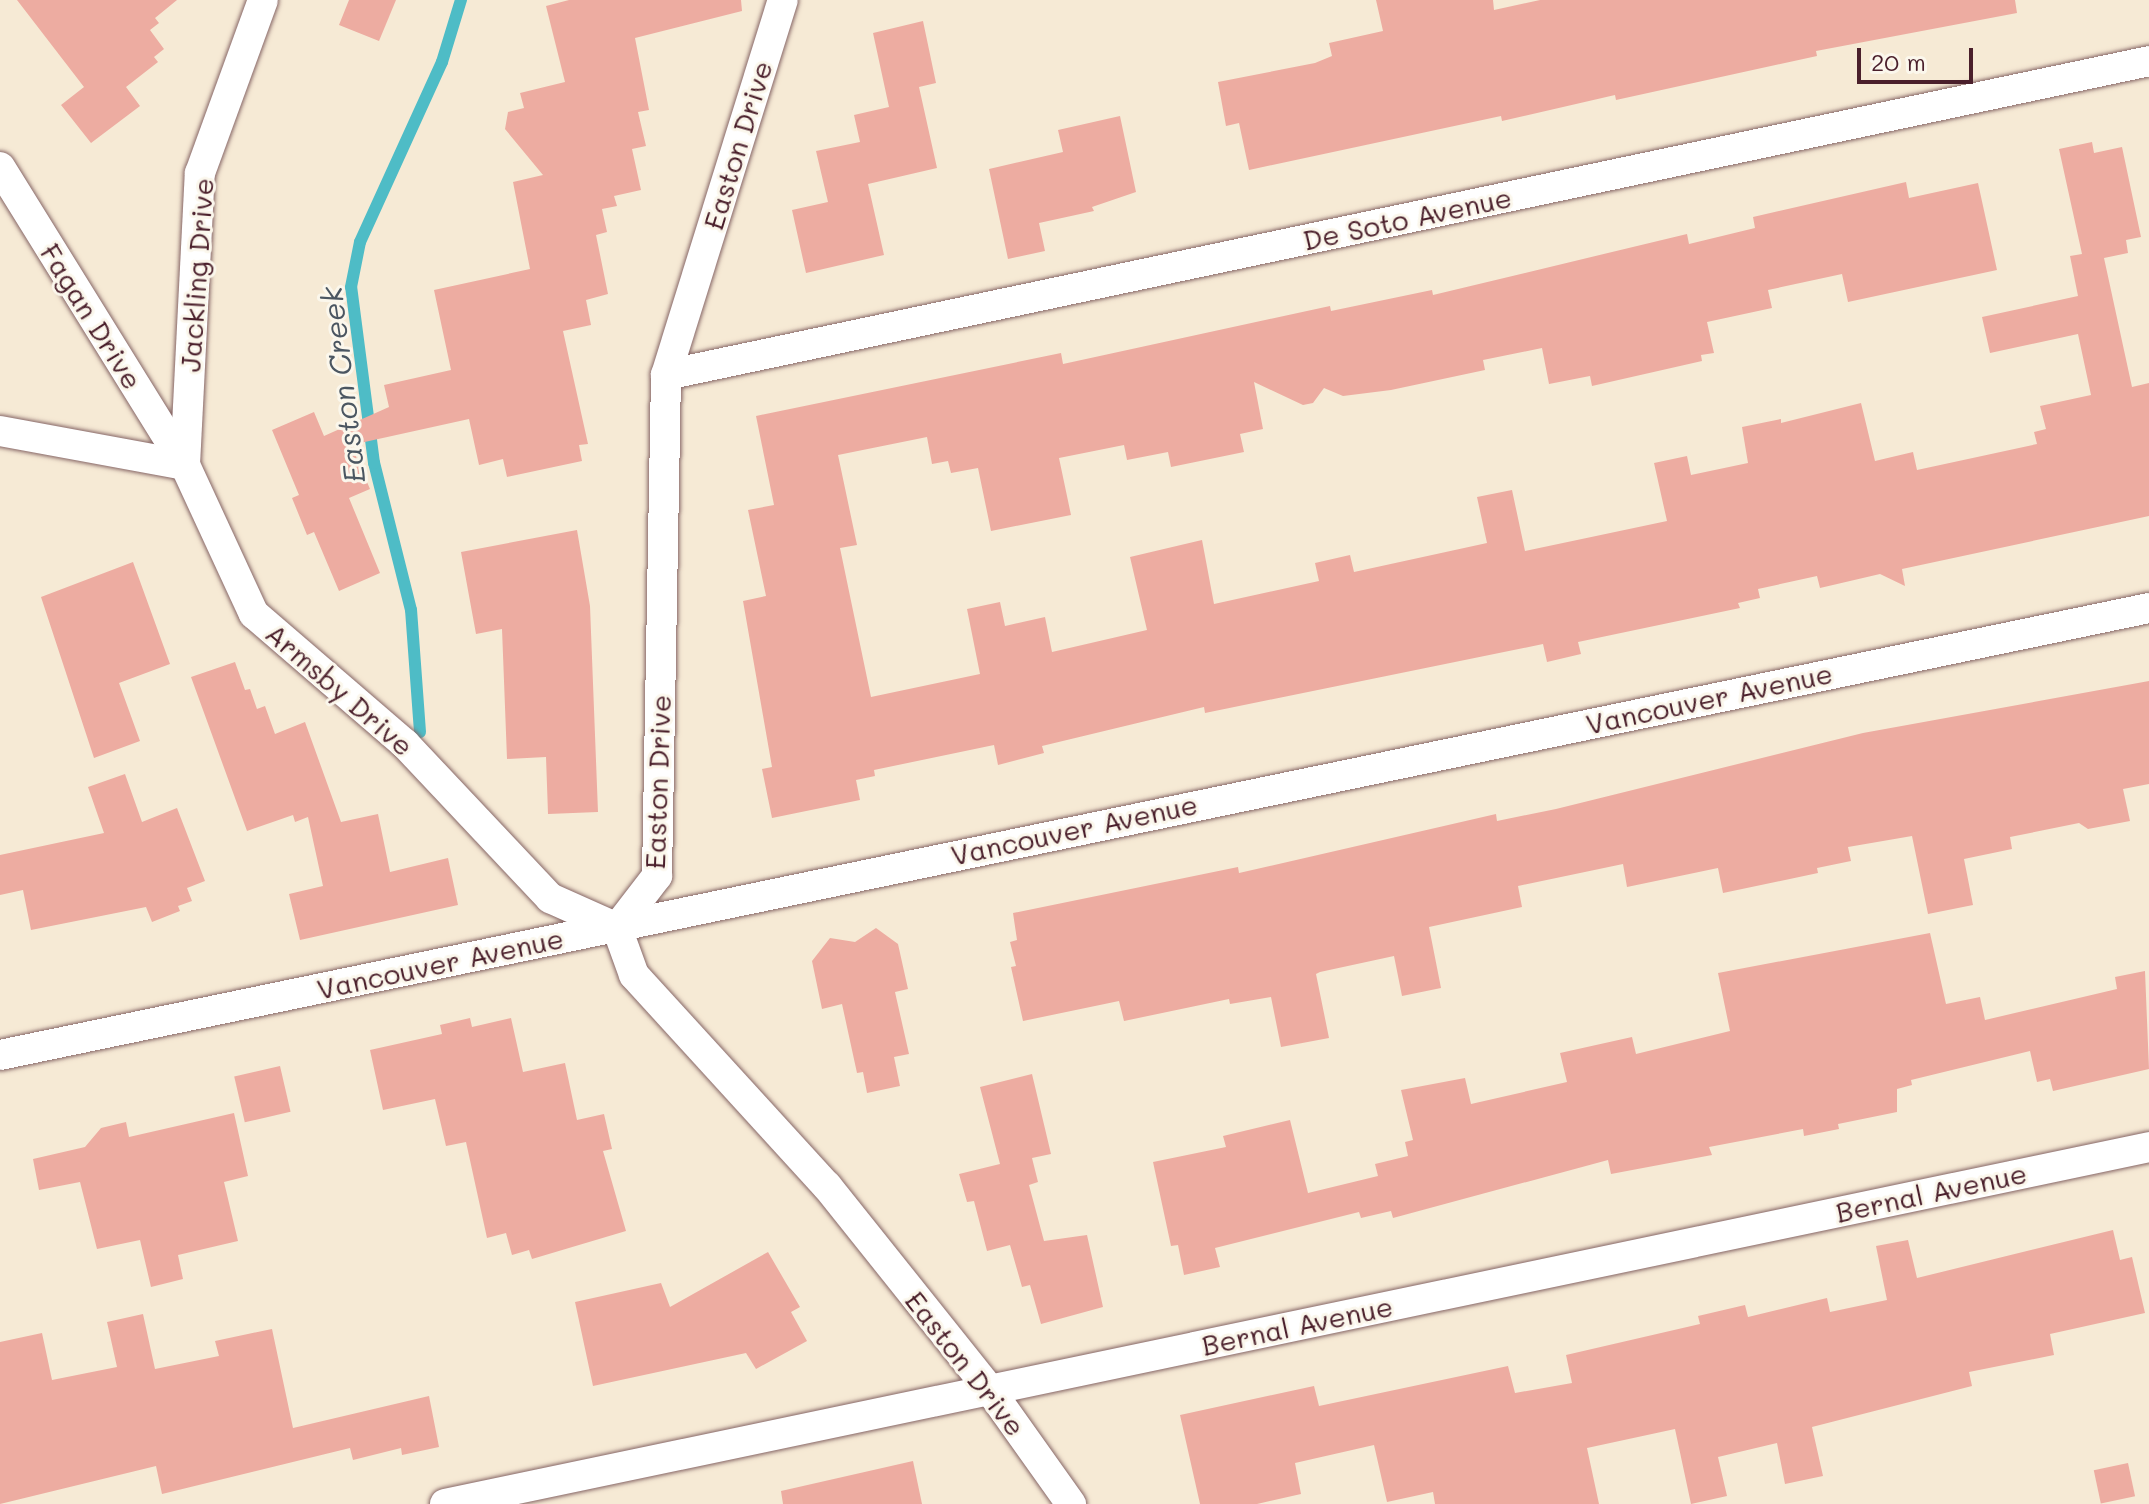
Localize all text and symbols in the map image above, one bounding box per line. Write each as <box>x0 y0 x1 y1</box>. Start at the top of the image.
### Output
scale bar <box>1861 32 1977 82</box>
text: 20 m <box>1871 46 1926 77</box>
street label: Easton Drive <box>695 57 779 233</box>
street label: Jackling Drive <box>172 177 220 373</box>
street label: De Soto Avenue <box>1300 179 1514 257</box>
street label: Fagan Drive <box>34 237 150 395</box>
water label: Easton Creek <box>312 285 372 485</box>
street label: Armsby Drive <box>259 616 421 762</box>
street label: Vancouver Avenue <box>1583 655 1835 741</box>
street label: Easton Drive <box>637 694 677 870</box>
street label: Vancouver Avenue <box>948 786 1200 872</box>
street label: Vancouver Avenue <box>314 920 566 1006</box>
street label: Bernal Avenue <box>1832 1155 2030 1229</box>
street label: Easton Drive <box>899 1284 1033 1442</box>
street label: Bernal Avenue <box>1198 1288 1396 1362</box>

